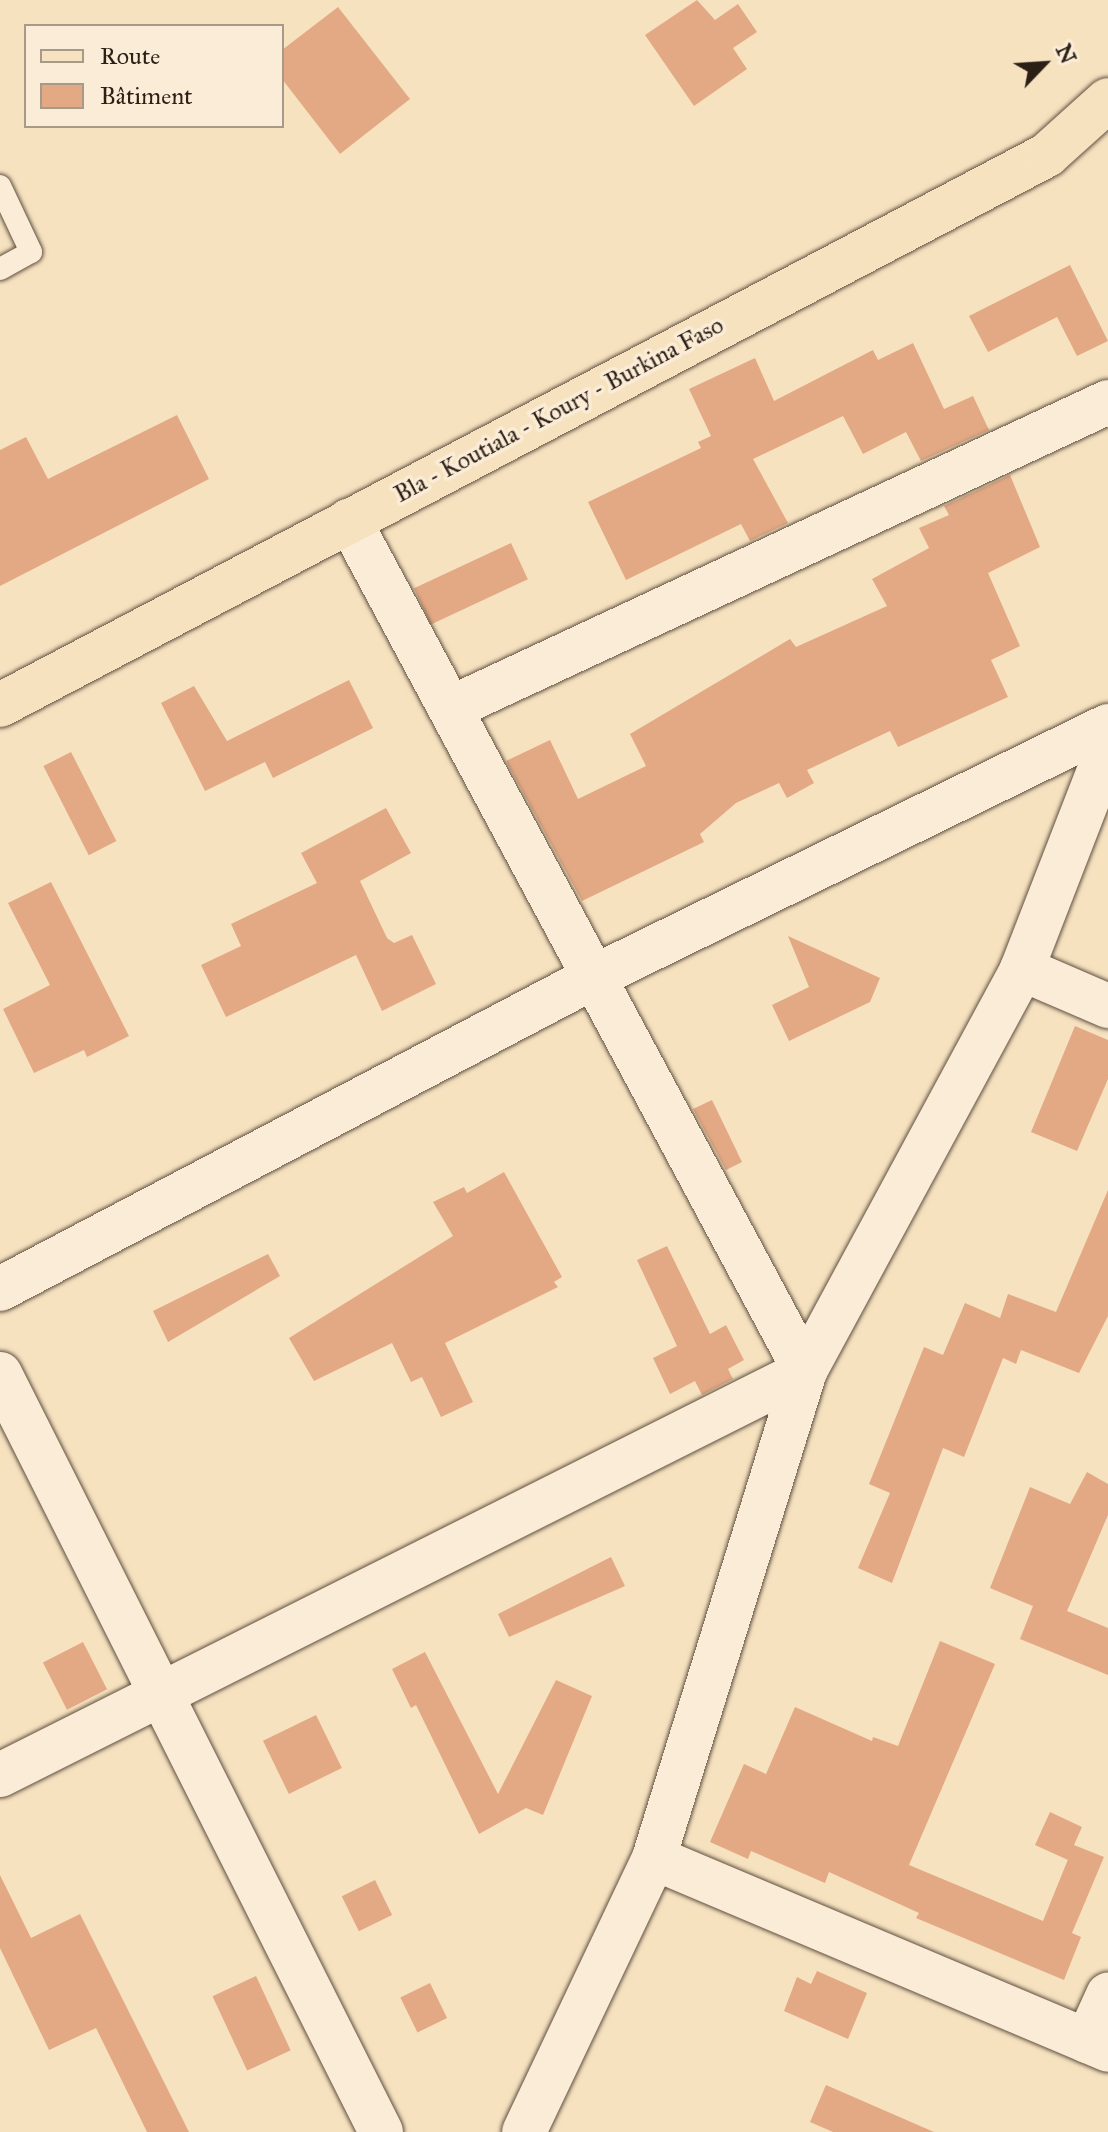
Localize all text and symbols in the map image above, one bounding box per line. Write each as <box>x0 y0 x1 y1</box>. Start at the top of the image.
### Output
legend <box>24 24 284 128</box>
north arrow <box>1004 24 1084 104</box>
text: N <box>1050 39 1082 68</box>
text: Route <box>100 41 160 71</box>
text: Bâtiment <box>100 81 193 111</box>
street label: Bla - Koutiala - Koury - Burkina Faso <box>390 311 728 509</box>

